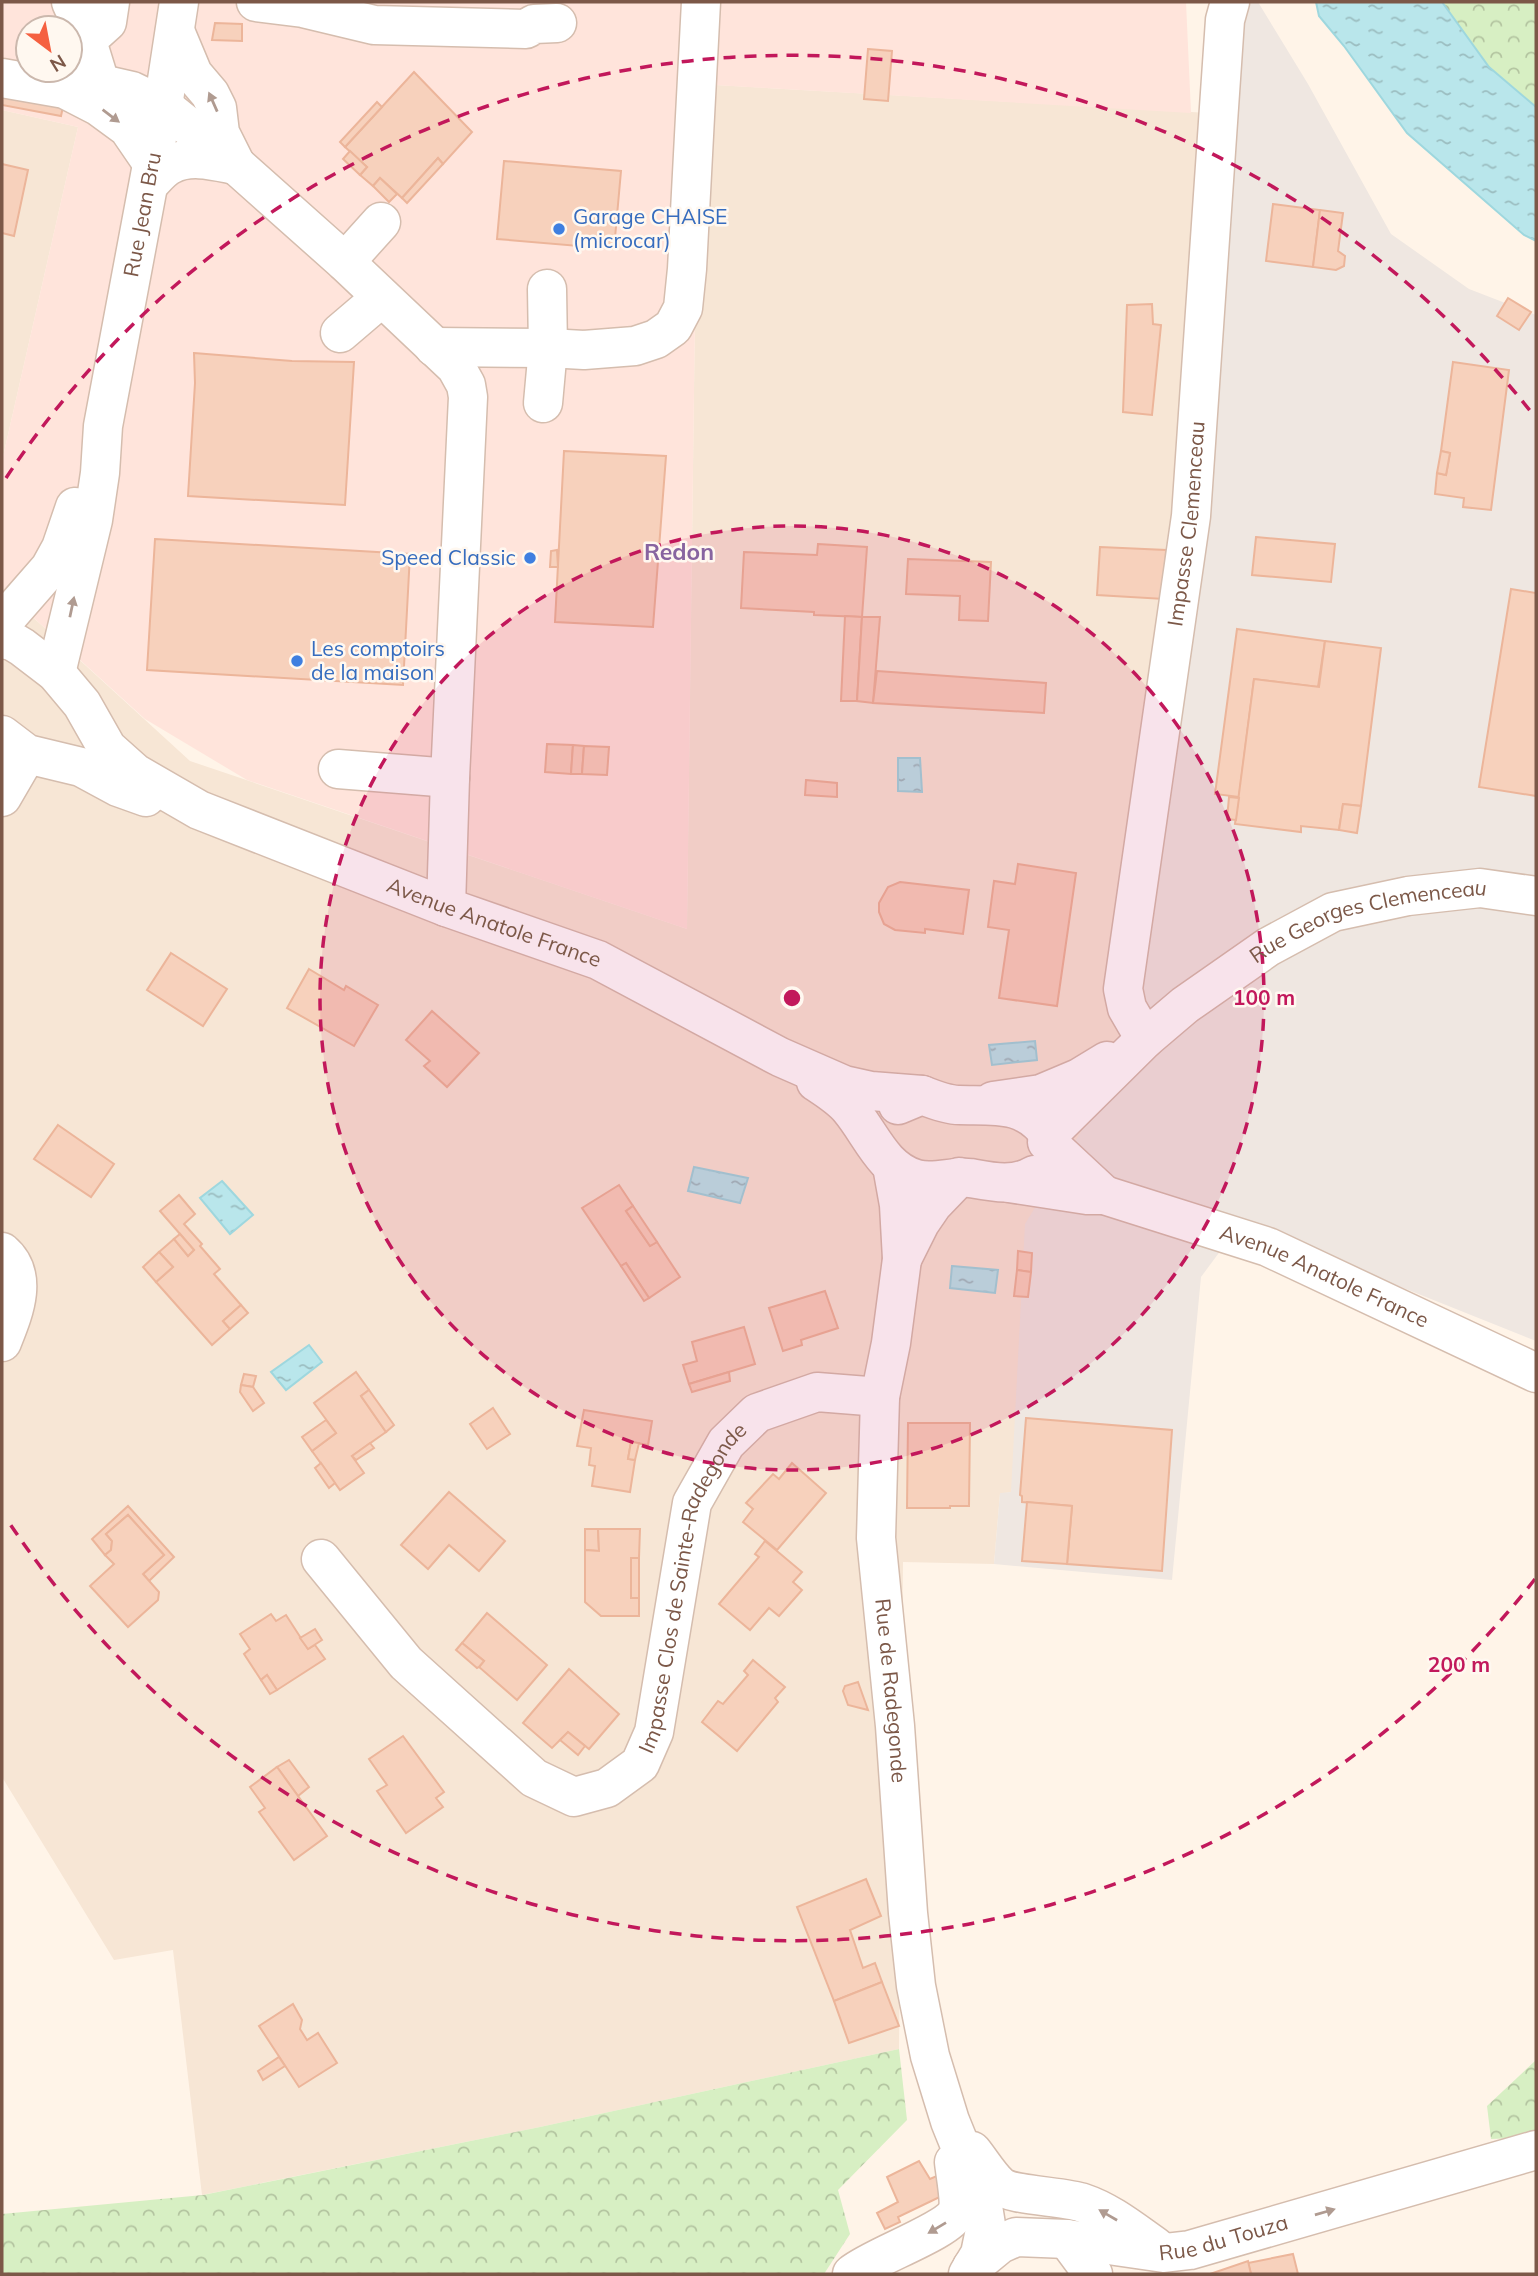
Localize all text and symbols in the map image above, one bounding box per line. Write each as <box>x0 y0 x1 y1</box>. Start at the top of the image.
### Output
north arrow <box>14 14 84 84</box>
text: N <box>46 49 70 77</box>
one-way arrow <box>207 92 219 112</box>
one-way arrow <box>101 108 119 123</box>
street label: Rue Jean Bru <box>117 150 166 279</box>
place label: Garage CHAISE (microcar) <box>573 203 727 253</box>
marker: Garage CHAISE (microcar) <box>551 221 567 237</box>
street label: Impasse Clemenceau <box>1161 420 1209 628</box>
district label: Redon <box>644 537 714 566</box>
place label: Speed Classic <box>381 544 516 570</box>
marker: Speed Classic <box>522 550 538 566</box>
one-way arrow <box>67 596 78 618</box>
place label: Les comptoirs de la maison <box>311 635 445 685</box>
marker: Les comptoirs de la maison <box>289 653 305 669</box>
street label: Avenue Anatole France <box>383 871 605 972</box>
street label: Rue Georges Clemenceau <box>1244 873 1489 968</box>
text: 100 m <box>1233 984 1295 1010</box>
centre of rings <box>780 986 804 1010</box>
street label: Avenue Anatole France <box>1217 1219 1433 1333</box>
street label: Impasse Clos de Sainte-Radegonde <box>632 1416 751 1757</box>
street label: Rue de Radegonde <box>870 1597 913 1784</box>
text: 200 m <box>1428 1651 1490 1677</box>
one-way arrow <box>1314 2206 1336 2217</box>
street label: Rue du Touza <box>1157 2208 1291 2265</box>
one-way arrow <box>1098 2209 1118 2221</box>
one-way arrow <box>927 2222 946 2234</box>

